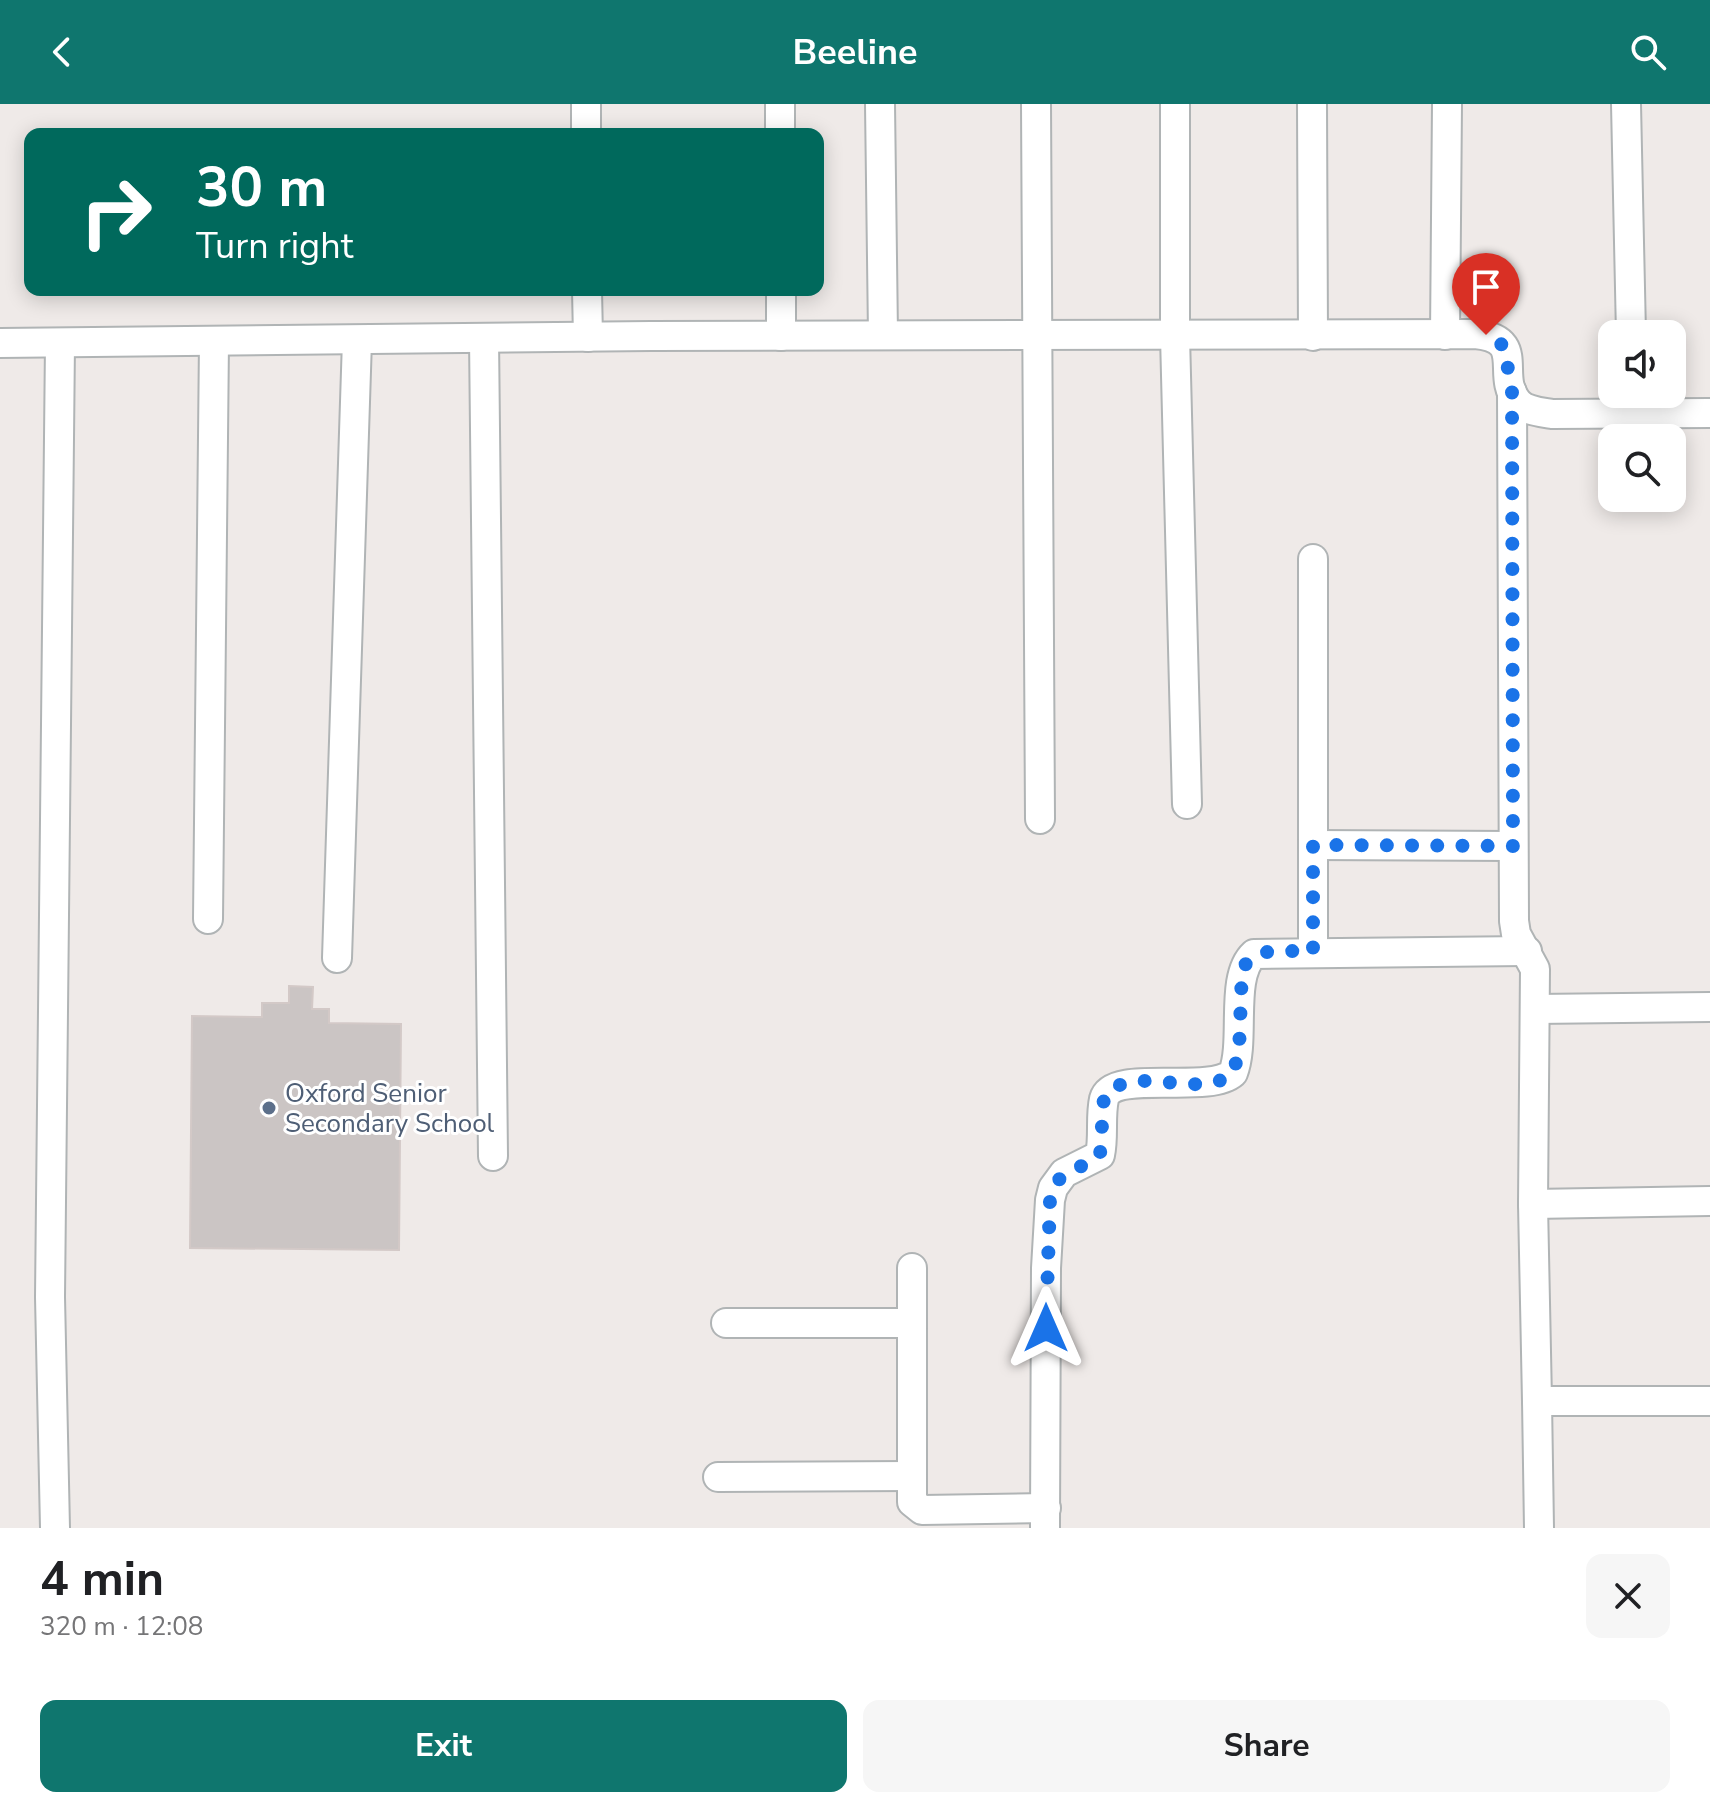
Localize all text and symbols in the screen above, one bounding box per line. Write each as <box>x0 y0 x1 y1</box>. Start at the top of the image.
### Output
text: Beeline <box>792 28 918 77</box>
icon: back <box>40 30 84 74</box>
icon: search <box>1626 30 1670 74</box>
text: 30 m <box>196 149 327 226</box>
icon: right <box>64 160 168 264</box>
text: Turn right <box>196 222 353 271</box>
pin <box>1452 253 1520 335</box>
icon: arrive <box>1464 265 1508 309</box>
map controls <box>1598 320 1686 512</box>
button: sound <box>1598 320 1686 408</box>
button: search <box>1598 424 1686 512</box>
place label: Oxford Senior Secondary School <box>285 1076 495 1141</box>
marker: Oxford Senior Secondary School <box>260 1099 278 1117</box>
position arrow <box>1004 1286 1088 1370</box>
text: 4 min <box>40 1546 164 1612</box>
button: close <box>1586 1554 1670 1638</box>
text: 320 m · 12:08 <box>40 1609 203 1644</box>
button: Exit <box>40 1700 847 1792</box>
button: Share <box>863 1700 1670 1792</box>

